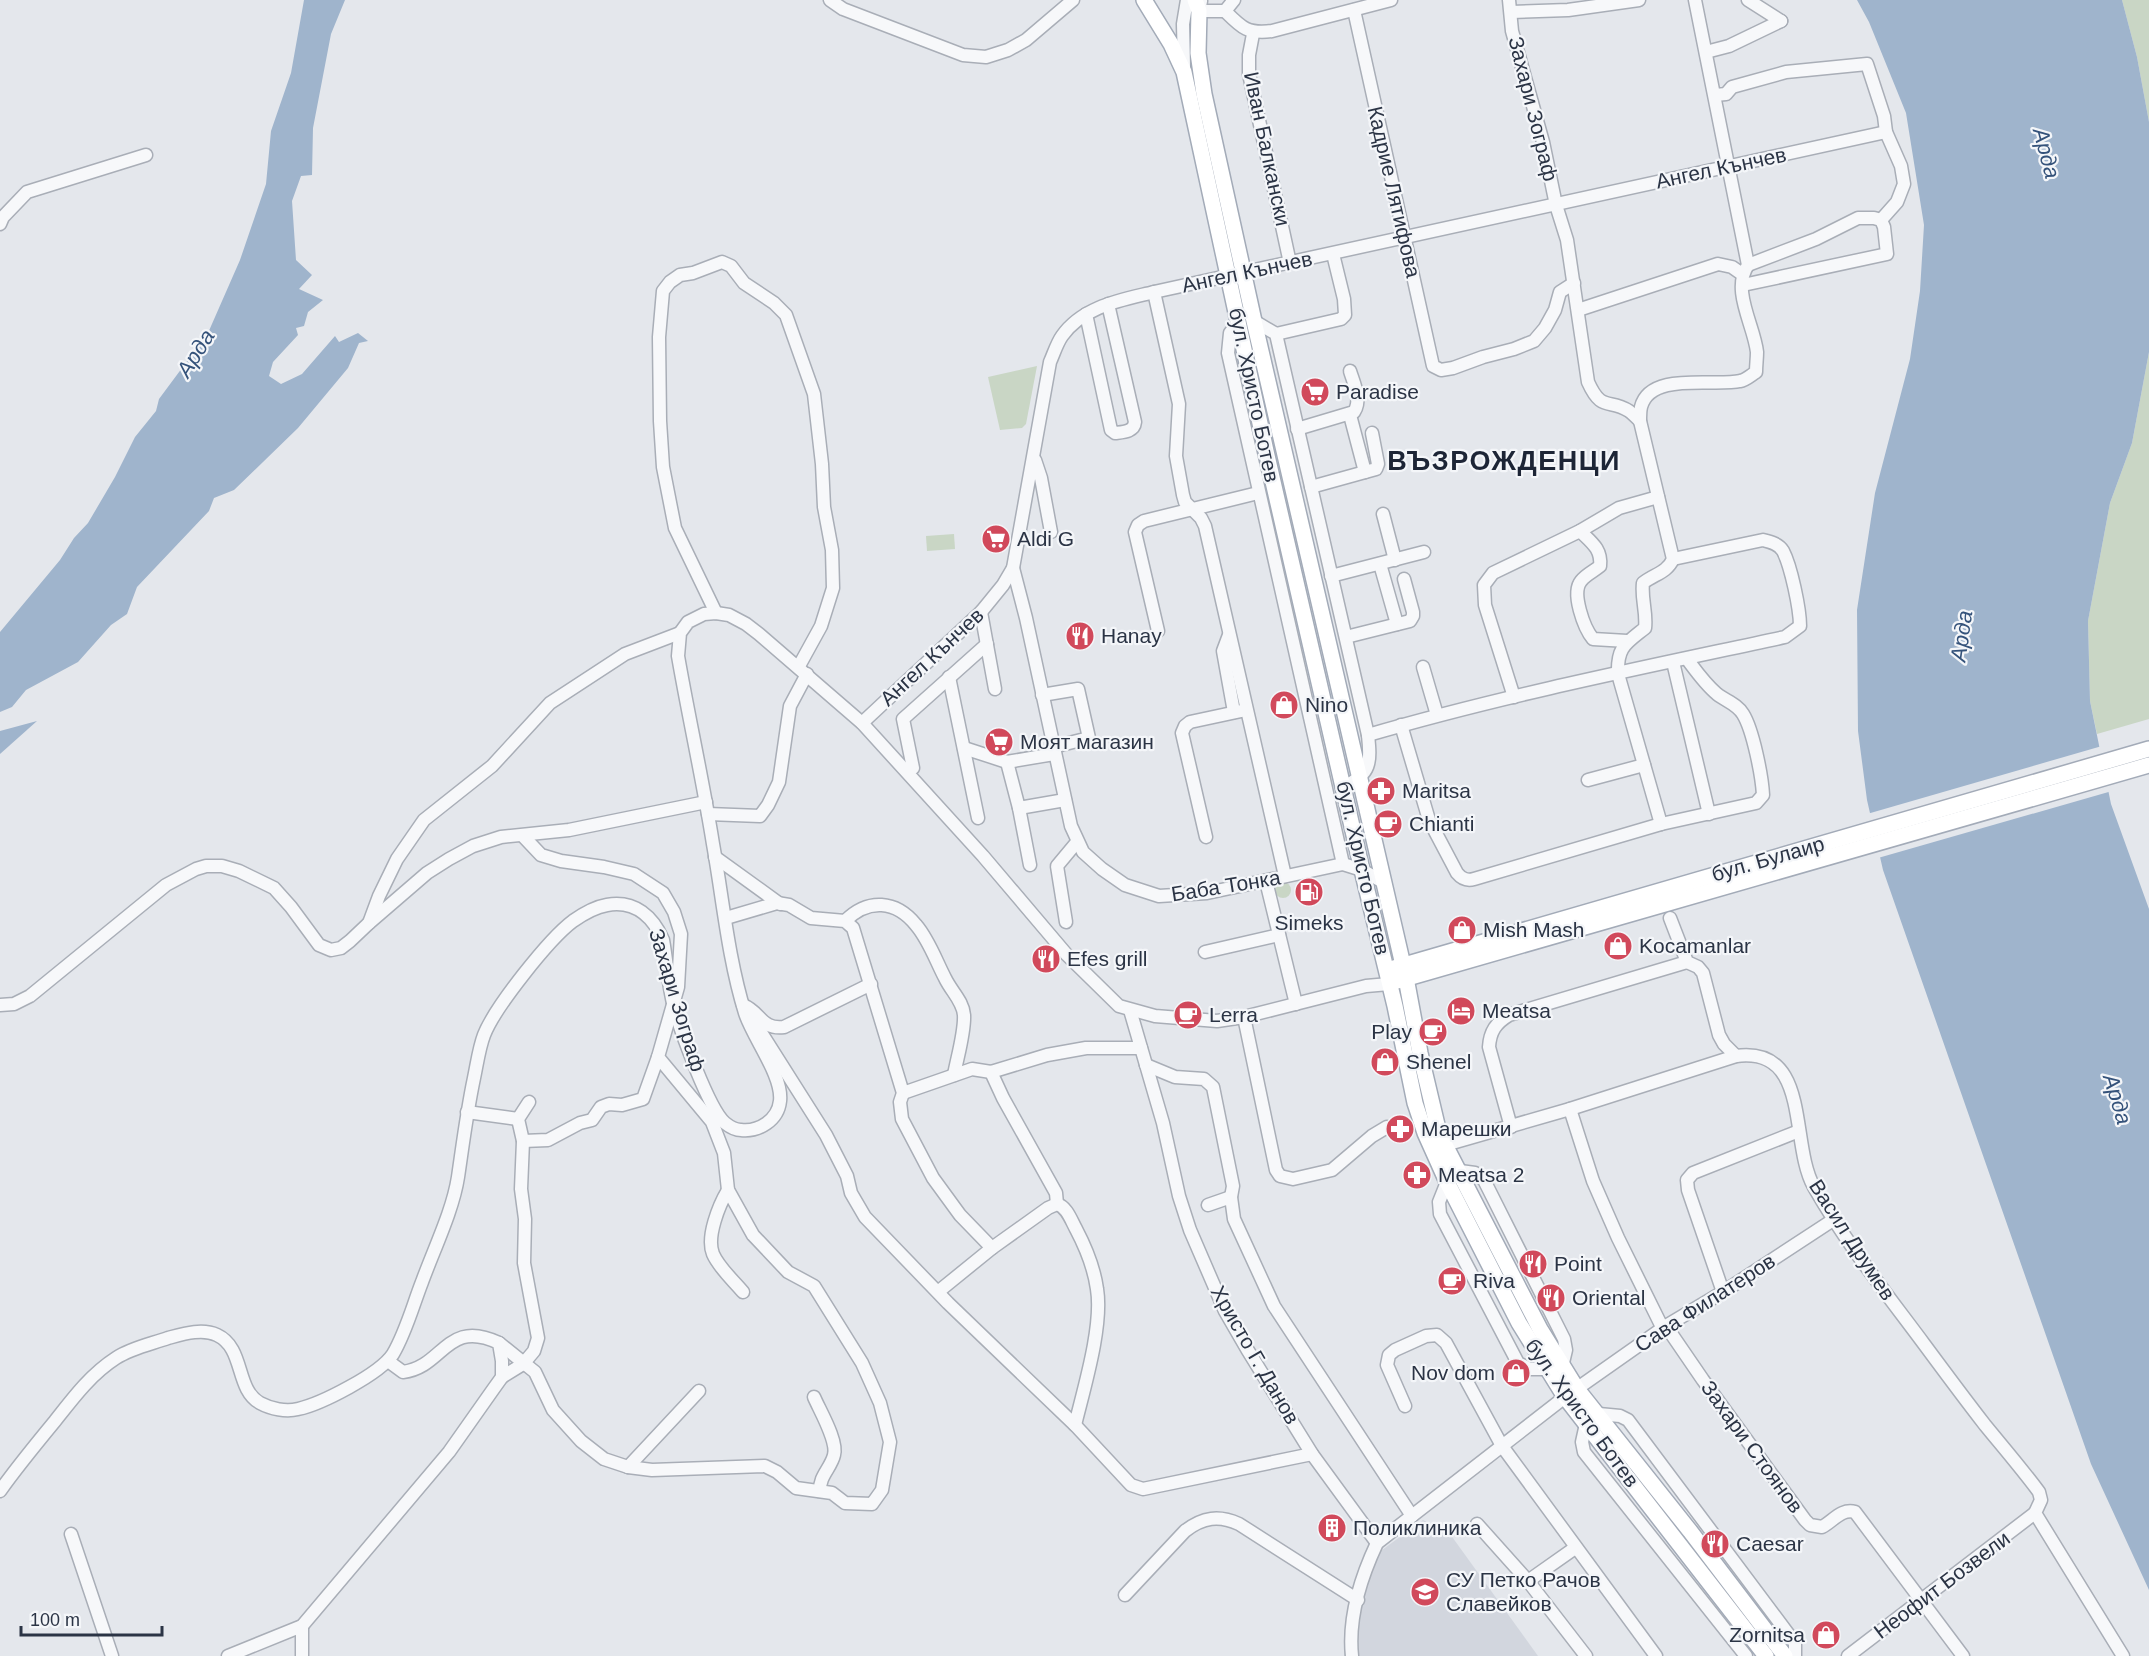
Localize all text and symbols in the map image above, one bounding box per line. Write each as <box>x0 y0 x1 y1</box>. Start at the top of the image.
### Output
street label: Захари Зограф <box>1504 34 1563 184</box>
street label: Иван Балкански <box>1240 70 1295 228</box>
street label: Кадрие Лятифова <box>1364 104 1425 280</box>
water label: Арда <box>2027 123 2065 181</box>
street label: Ангел Кънчев <box>1654 142 1788 193</box>
street label: Ангел Кънчев <box>1180 246 1314 297</box>
street label: бул. Христо Ботев <box>1225 306 1284 484</box>
water label: Арда <box>170 325 220 383</box>
supermarket icon: Paradise <box>1299 376 1331 408</box>
place label: Paradise <box>1336 380 1419 403</box>
district label: ВЪЗРОЖДЕНЦИ <box>1387 446 1621 476</box>
supermarket icon: Aldi G <box>980 523 1012 555</box>
place label: Aldi G <box>1017 527 1074 550</box>
street label: Ангел Кънчев <box>875 603 988 710</box>
water label: Арда <box>1945 609 1977 665</box>
restaurant icon: Hanay <box>1064 620 1096 652</box>
place label: Hanay <box>1101 624 1162 647</box>
shop icon: Nino <box>1268 689 1300 721</box>
place label: Nino <box>1305 693 1348 716</box>
supermarket icon: Моят магазин <box>983 726 1015 758</box>
place label: Моят магазин <box>1020 730 1154 753</box>
pharmacy icon: Maritsa <box>1365 775 1397 807</box>
street label: бул. Христо Ботев <box>1332 779 1395 957</box>
place label: Maritsa <box>1402 779 1471 802</box>
cafe icon: Chianti <box>1372 808 1404 840</box>
place label: Chianti <box>1409 812 1474 835</box>
street label: бул. Булаир <box>1709 831 1827 886</box>
street label: Баба Тонка <box>1170 865 1283 905</box>
fuel station icon: Simeks <box>1293 876 1325 908</box>
place label: Simeks <box>1275 911 1343 934</box>
shop icon: Mish Mash <box>1446 914 1478 946</box>
place label: Mish Mash <box>1483 918 1585 941</box>
street label: Захари Зограф <box>645 926 710 1074</box>
shop icon: Kocamanlar <box>1602 930 1634 962</box>
place label: Kocamanlar <box>1639 934 1751 957</box>
restaurant icon: Efes grill <box>1030 943 1062 975</box>
place label: Efes grill <box>1067 947 1148 970</box>
hotel icon: Meatsa <box>1445 995 1477 1027</box>
cafe icon: Lerra <box>1172 999 1204 1031</box>
place label: Meatsa <box>1482 999 1551 1022</box>
place label: Lerra <box>1209 1003 1258 1026</box>
cafe icon: Play <box>1417 1016 1449 1048</box>
place label: Play <box>1371 1020 1412 1043</box>
shop icon: Shenel <box>1369 1046 1401 1078</box>
place label: Shenel <box>1406 1050 1471 1073</box>
water label: Арда <box>2097 1069 2137 1127</box>
pharmacy icon: Марешки <box>1384 1113 1416 1145</box>
place label: Марешки <box>1421 1117 1512 1140</box>
pharmacy icon: Meatsa 2 <box>1401 1159 1433 1191</box>
place label: Meatsa 2 <box>1438 1163 1524 1186</box>
street label: Васил Друмев <box>1805 1175 1900 1304</box>
restaurant icon: Point <box>1517 1248 1549 1280</box>
street label: Сава Филатеров <box>1630 1249 1779 1356</box>
place label: Point <box>1554 1252 1602 1275</box>
cafe icon: Riva <box>1436 1265 1468 1297</box>
place label: Riva <box>1473 1269 1515 1292</box>
street label: Христо Г. Данов <box>1207 1282 1304 1428</box>
restaurant icon: Oriental <box>1535 1282 1567 1314</box>
place label: Oriental <box>1572 1286 1646 1309</box>
street label: бул. Христо Ботев <box>1521 1334 1644 1491</box>
shop icon: Nov dom <box>1500 1357 1532 1389</box>
place label: Nov dom <box>1411 1361 1495 1384</box>
street label: Захари Стоянов <box>1697 1376 1808 1517</box>
building icon: Поликлиника <box>1316 1512 1348 1544</box>
place label: Поликлиника <box>1353 1516 1482 1539</box>
street label: Неофит Бозвели <box>1869 1526 2014 1643</box>
restaurant icon: Caesar <box>1699 1528 1731 1560</box>
place label: Caesar <box>1736 1532 1804 1555</box>
place label: СУ Петко Рачов Славейков <box>1446 1568 1601 1615</box>
school or university icon: СУ Петко Рачов Славейков <box>1409 1576 1441 1608</box>
scale bar <box>21 1599 162 1637</box>
text: 100 m <box>30 1610 80 1630</box>
shop icon: Zornitsa <box>1810 1619 1842 1651</box>
place label: Zornitsa <box>1729 1623 1805 1646</box>

